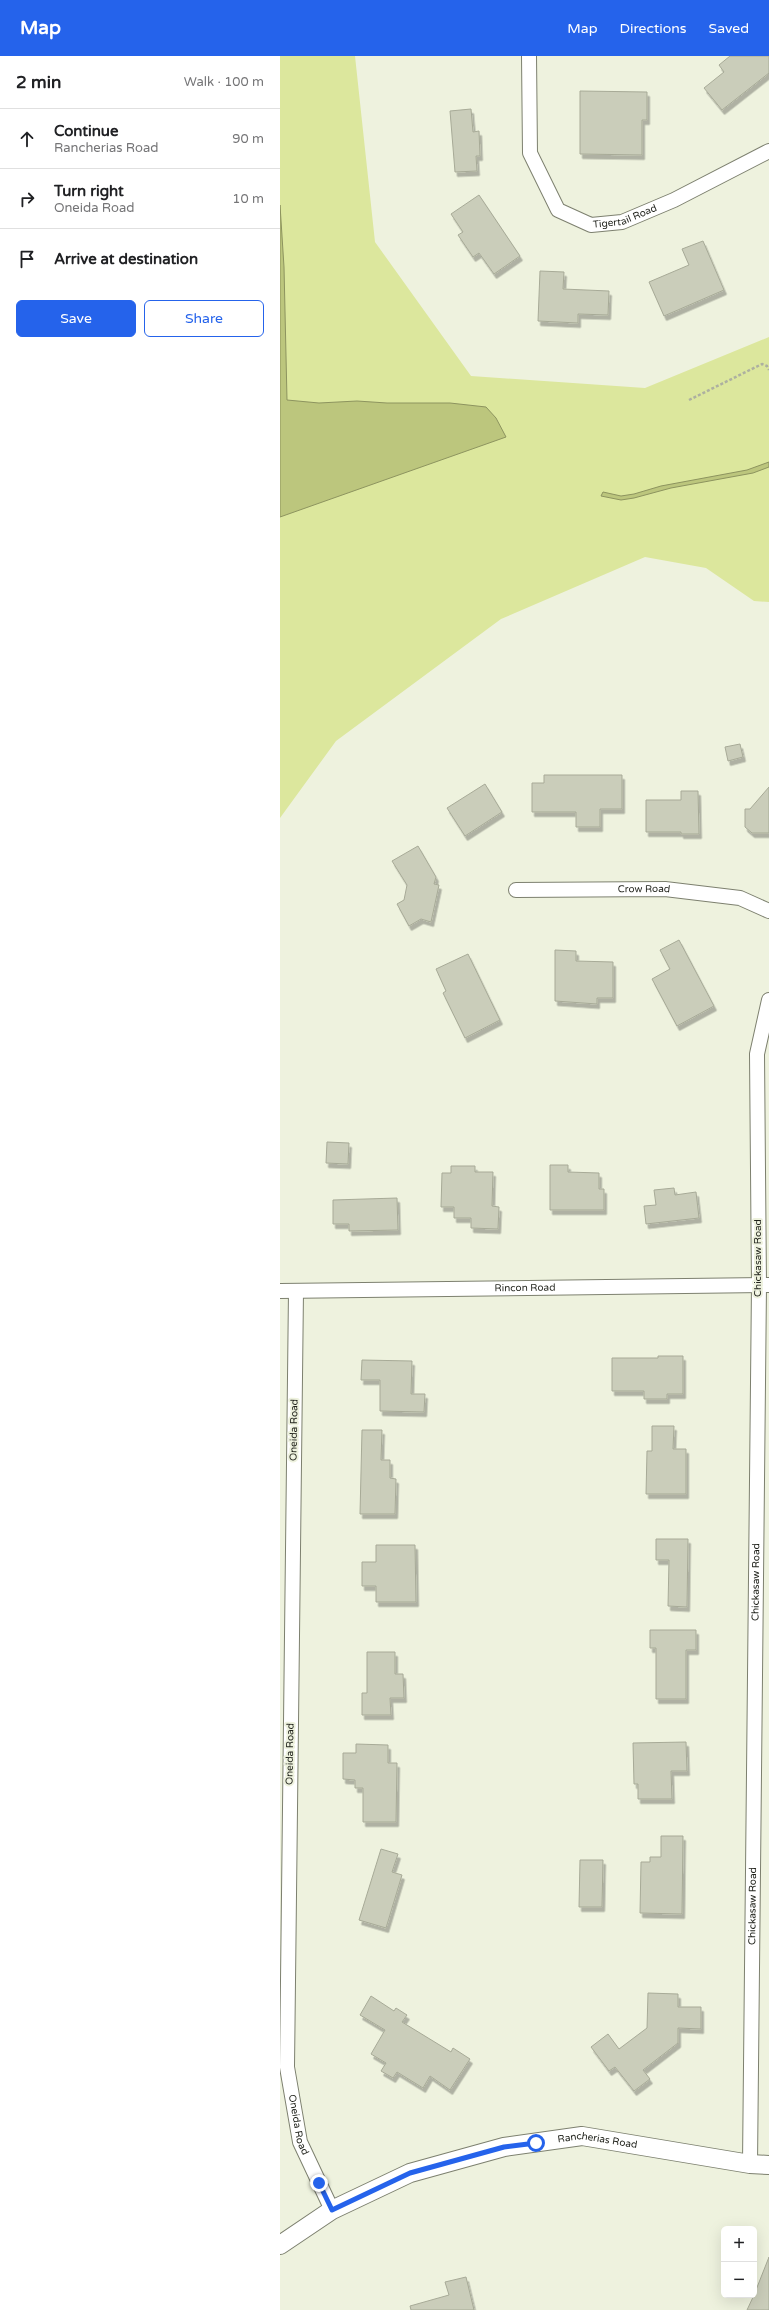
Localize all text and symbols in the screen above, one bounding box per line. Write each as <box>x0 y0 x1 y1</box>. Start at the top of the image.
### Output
text: Map <box>20 17 61 39</box>
text: Map <box>567 20 598 37</box>
text: Directions <box>620 20 687 37</box>
text: Saved <box>709 20 749 37</box>
text: 2 min <box>16 72 61 93</box>
text: Walk · 100 m <box>184 74 264 90</box>
text: Continue <box>54 122 118 140</box>
icon: ahead <box>16 128 38 150</box>
text: 90 m <box>232 131 264 147</box>
text: Rancherias Road <box>54 140 159 156</box>
text: Turn right <box>54 182 124 200</box>
icon: right <box>16 188 38 210</box>
text: 10 m <box>232 191 264 207</box>
text: Oneida Road <box>54 200 135 216</box>
street label: Tigertail Road <box>592 202 659 231</box>
icon: arrive <box>16 248 38 270</box>
text: Arrive at destination <box>54 250 198 268</box>
button: Save <box>16 300 136 337</box>
button: Share <box>144 300 264 337</box>
street label: Crow Road <box>618 883 671 896</box>
street label: Chickasaw Road <box>752 1219 764 1297</box>
street label: Rincon Road <box>494 1282 556 1294</box>
street label: Oneida Road <box>287 1399 301 1461</box>
street label: Chickasaw Road <box>750 1543 762 1621</box>
street label: Oneida Road <box>283 1723 297 1785</box>
street label: Chickasaw Road <box>746 1867 759 1945</box>
street label: Oneida Road <box>286 2094 311 2157</box>
street label: Rancherias Road <box>557 2130 638 2151</box>
route start <box>527 2134 545 2152</box>
route end <box>310 2174 328 2192</box>
map controls <box>721 2226 757 2298</box>
button: + <box>721 2226 757 2262</box>
button: − <box>721 2262 757 2298</box>

